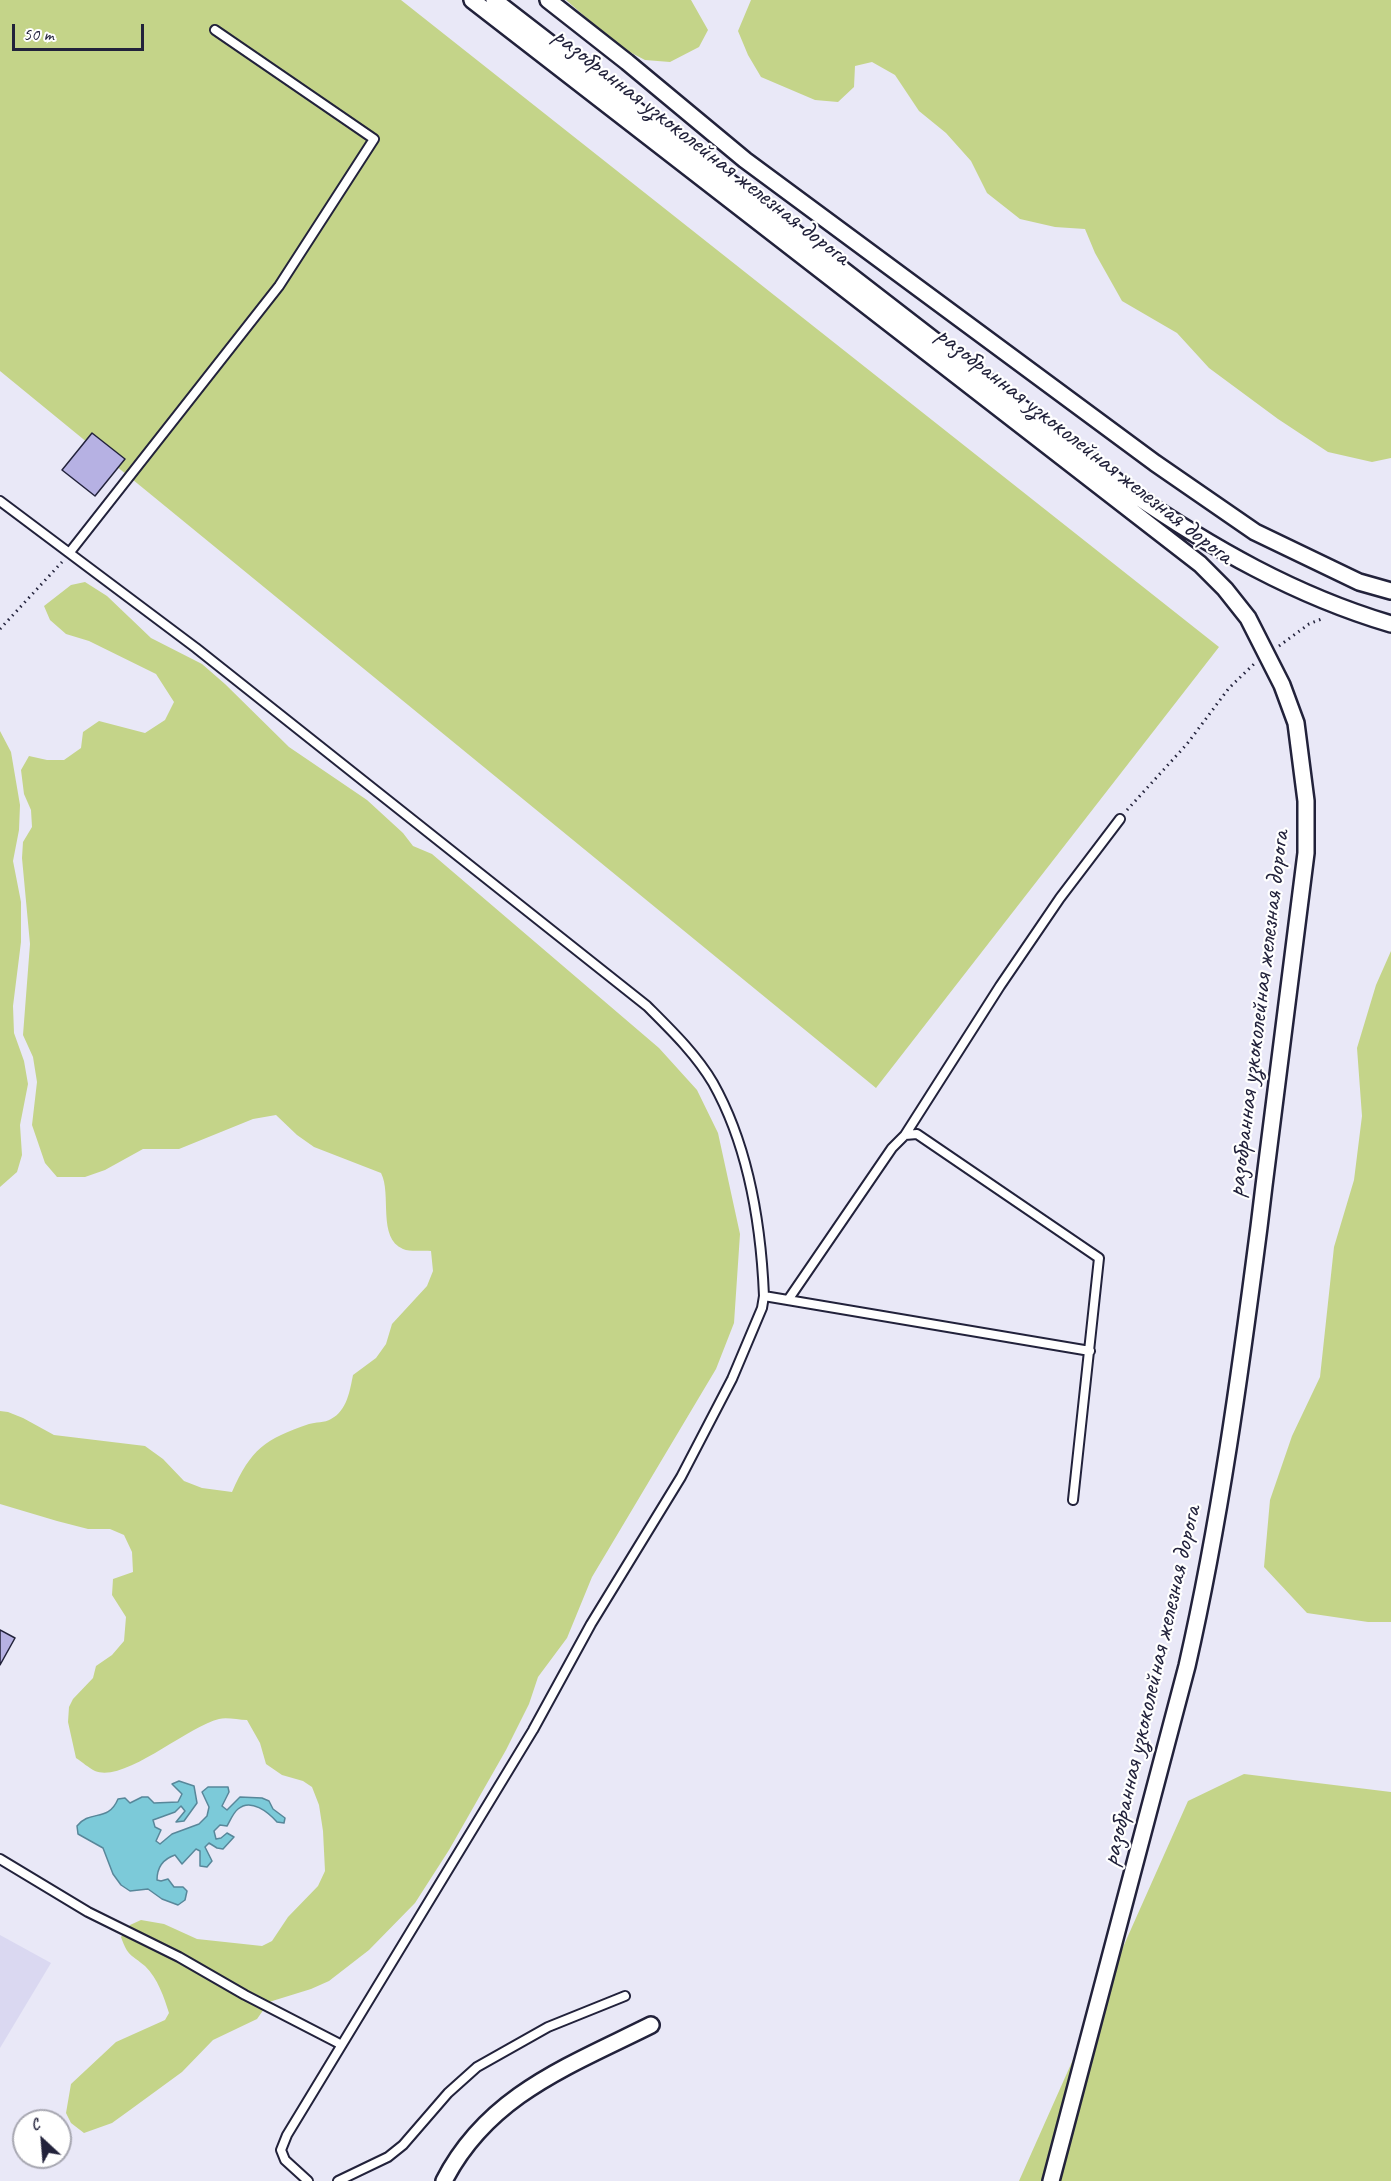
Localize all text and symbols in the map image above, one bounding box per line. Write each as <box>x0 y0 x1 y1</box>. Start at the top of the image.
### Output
scale bar <box>15 12 147 50</box>
street label: разобранная узкоколейная железная дорога <box>546 21 856 273</box>
text: 50 m <box>23 23 54 45</box>
street label: разобранная узкоколейная железная дорога <box>929 320 1239 572</box>
street label: разобранная узкоколейная железная дорога <box>1221 829 1297 1199</box>
street label: разобранная узкоколейная железная дорога <box>1095 1503 1209 1869</box>
north arrow <box>12 2109 72 2169</box>
text: С <box>27 2114 43 2135</box>

